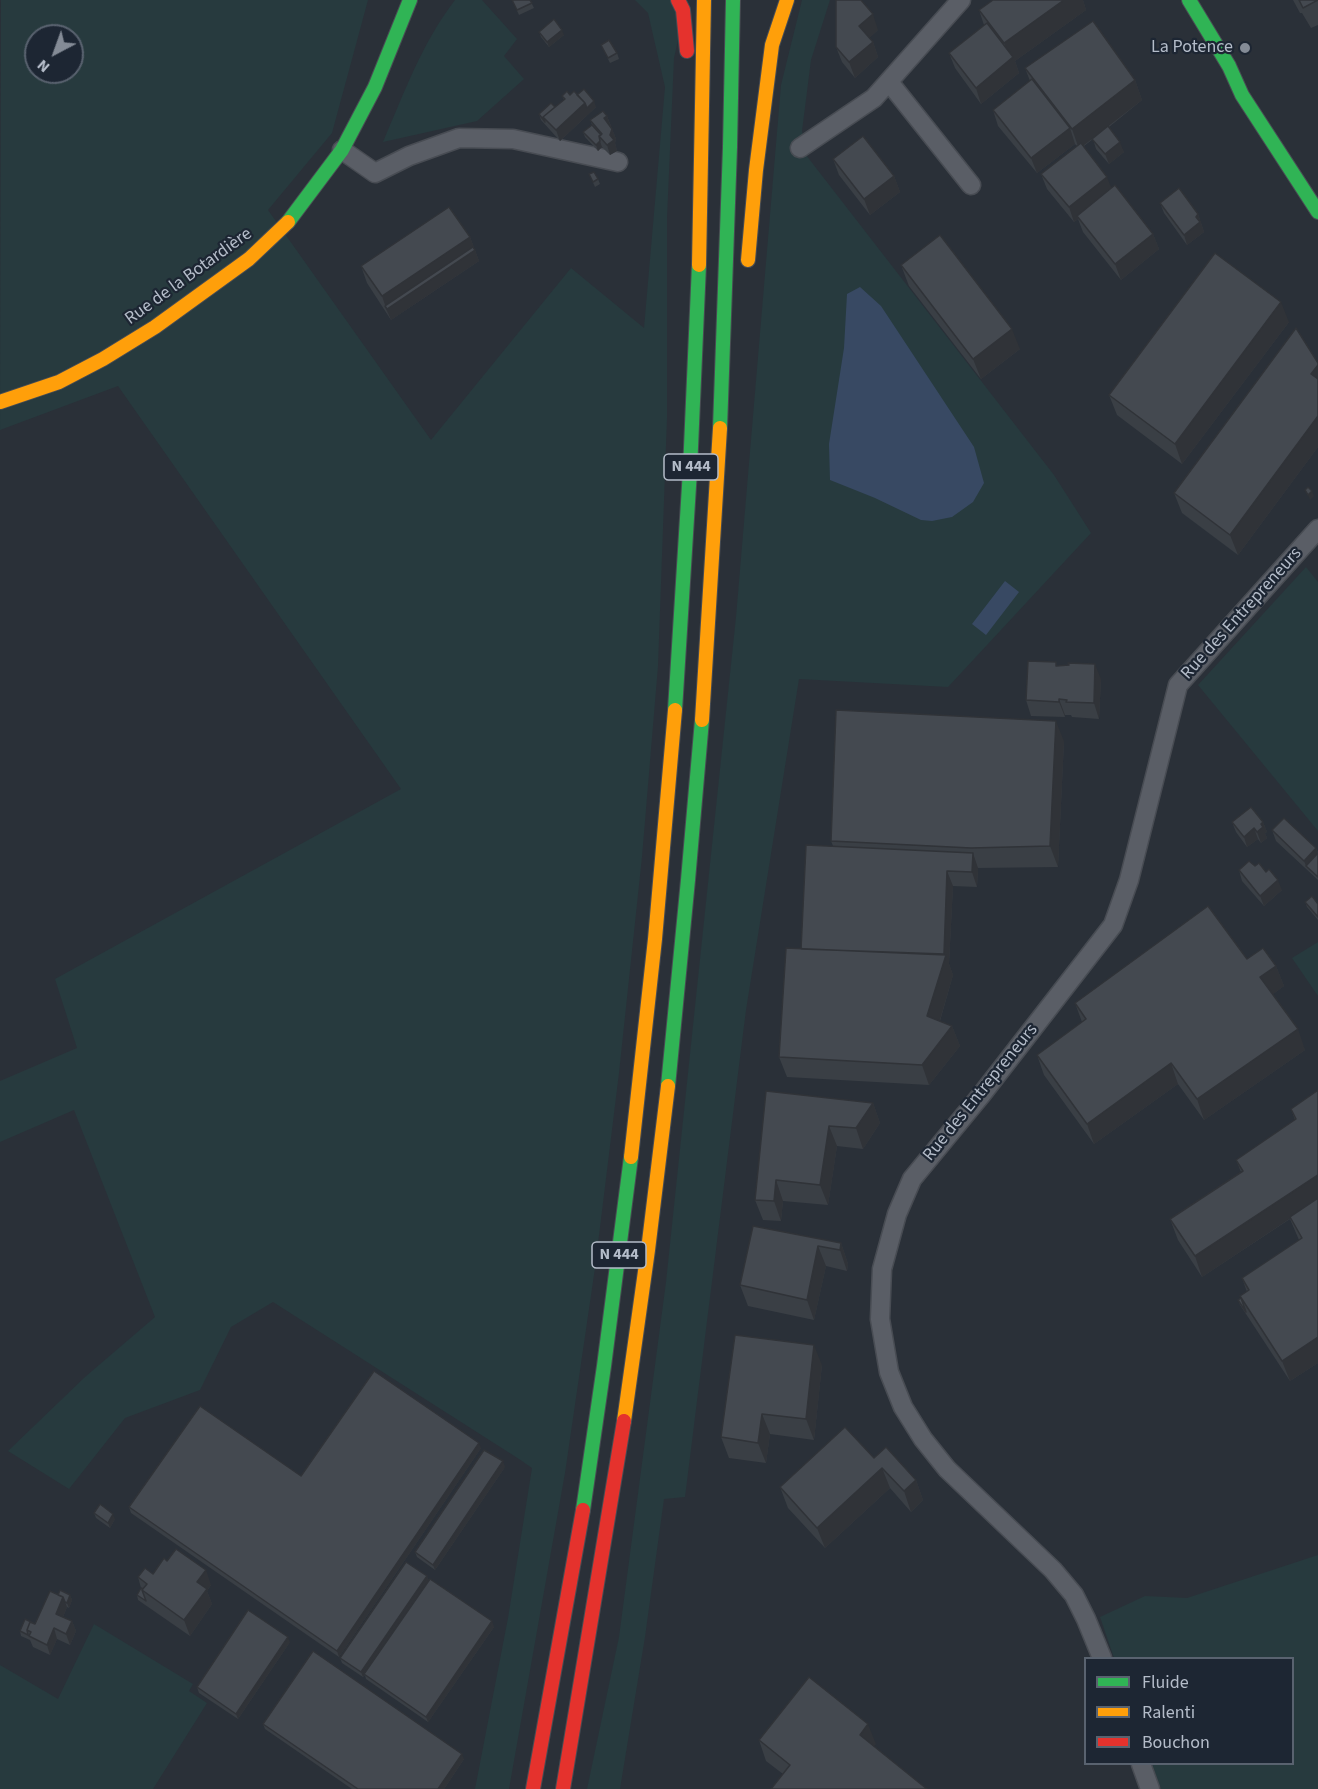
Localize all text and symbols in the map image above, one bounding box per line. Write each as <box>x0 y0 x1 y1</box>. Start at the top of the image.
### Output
north arrow <box>24 24 84 84</box>
place label: La Potence <box>1151 37 1233 59</box>
marker: La Potence <box>1238 41 1252 55</box>
text: N <box>32 54 55 78</box>
street label: Rue de la Botardière <box>121 224 257 330</box>
road number: N 444 <box>664 454 718 480</box>
street label: Rue des Entrepreneurs <box>1177 543 1307 685</box>
street label: Rue des Entrepreneurs <box>919 1020 1043 1166</box>
road number: N 444 <box>592 1242 646 1268</box>
legend <box>1084 1657 1294 1765</box>
text: Fluide <box>1142 1670 1189 1695</box>
text: Ralenti <box>1142 1700 1195 1725</box>
text: Bouchon <box>1142 1730 1210 1755</box>

